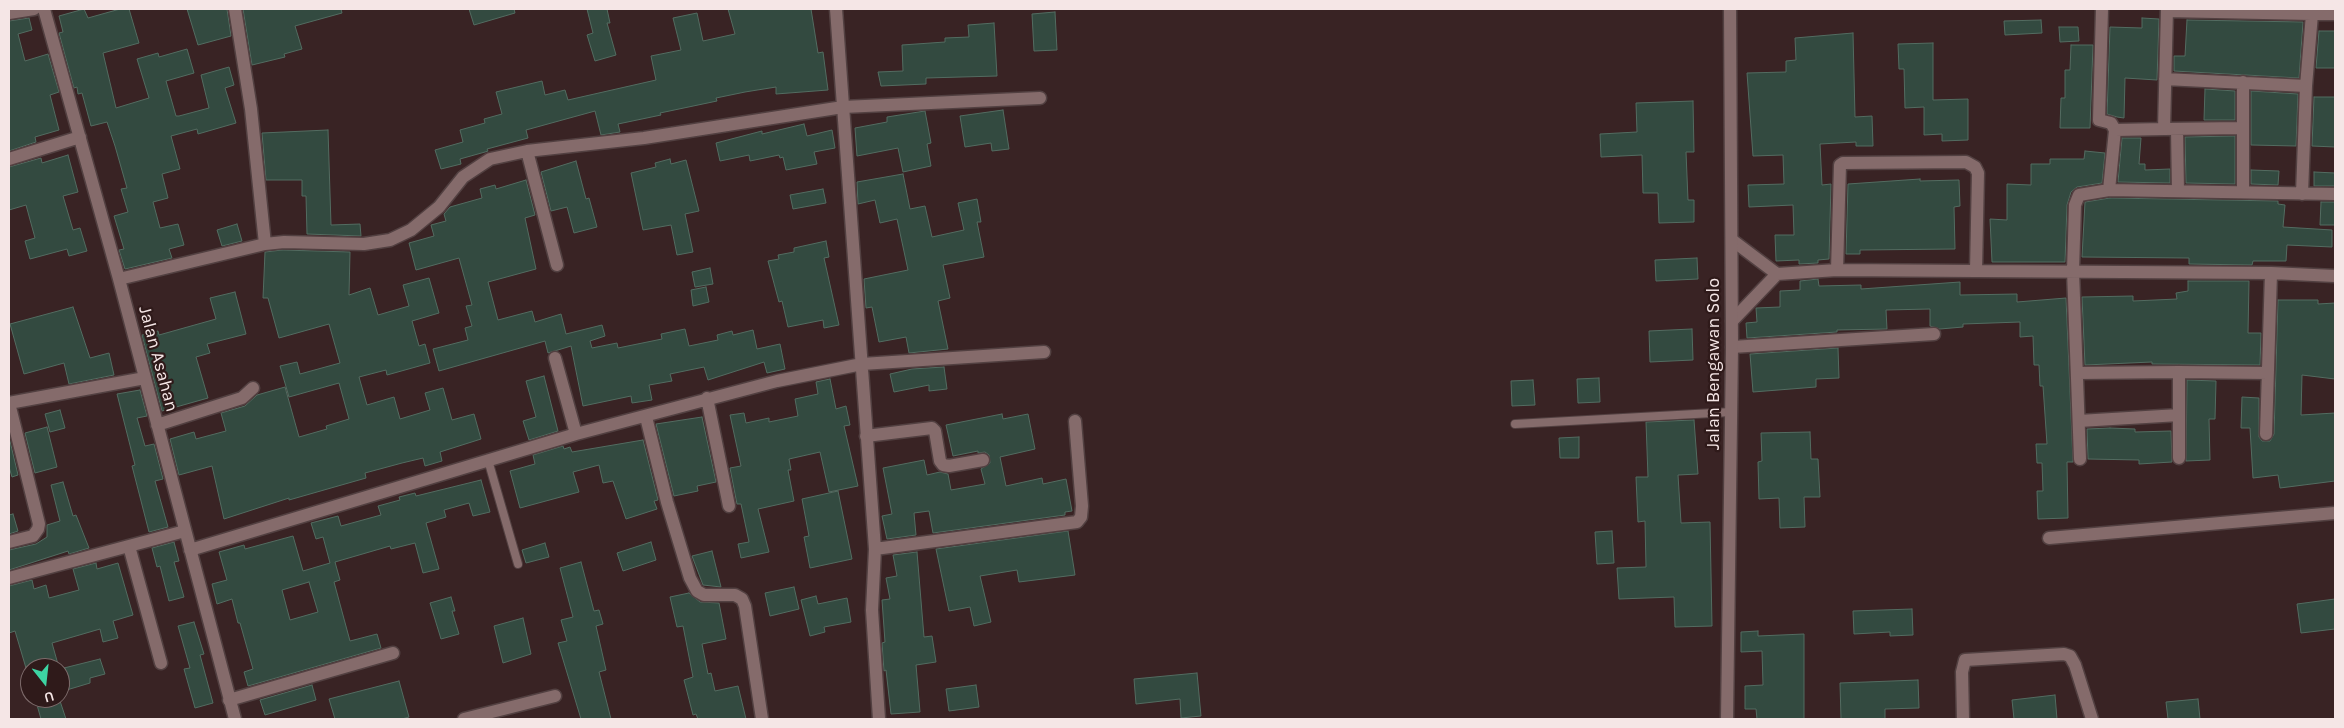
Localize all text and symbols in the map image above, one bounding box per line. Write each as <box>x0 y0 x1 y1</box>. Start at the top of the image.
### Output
street label: Jalan Bengawan Solo <box>1703 278 1725 450</box>
street label: Jalan Asahan <box>134 304 182 414</box>
north arrow <box>20 658 70 708</box>
text: U <box>42 687 56 706</box>

